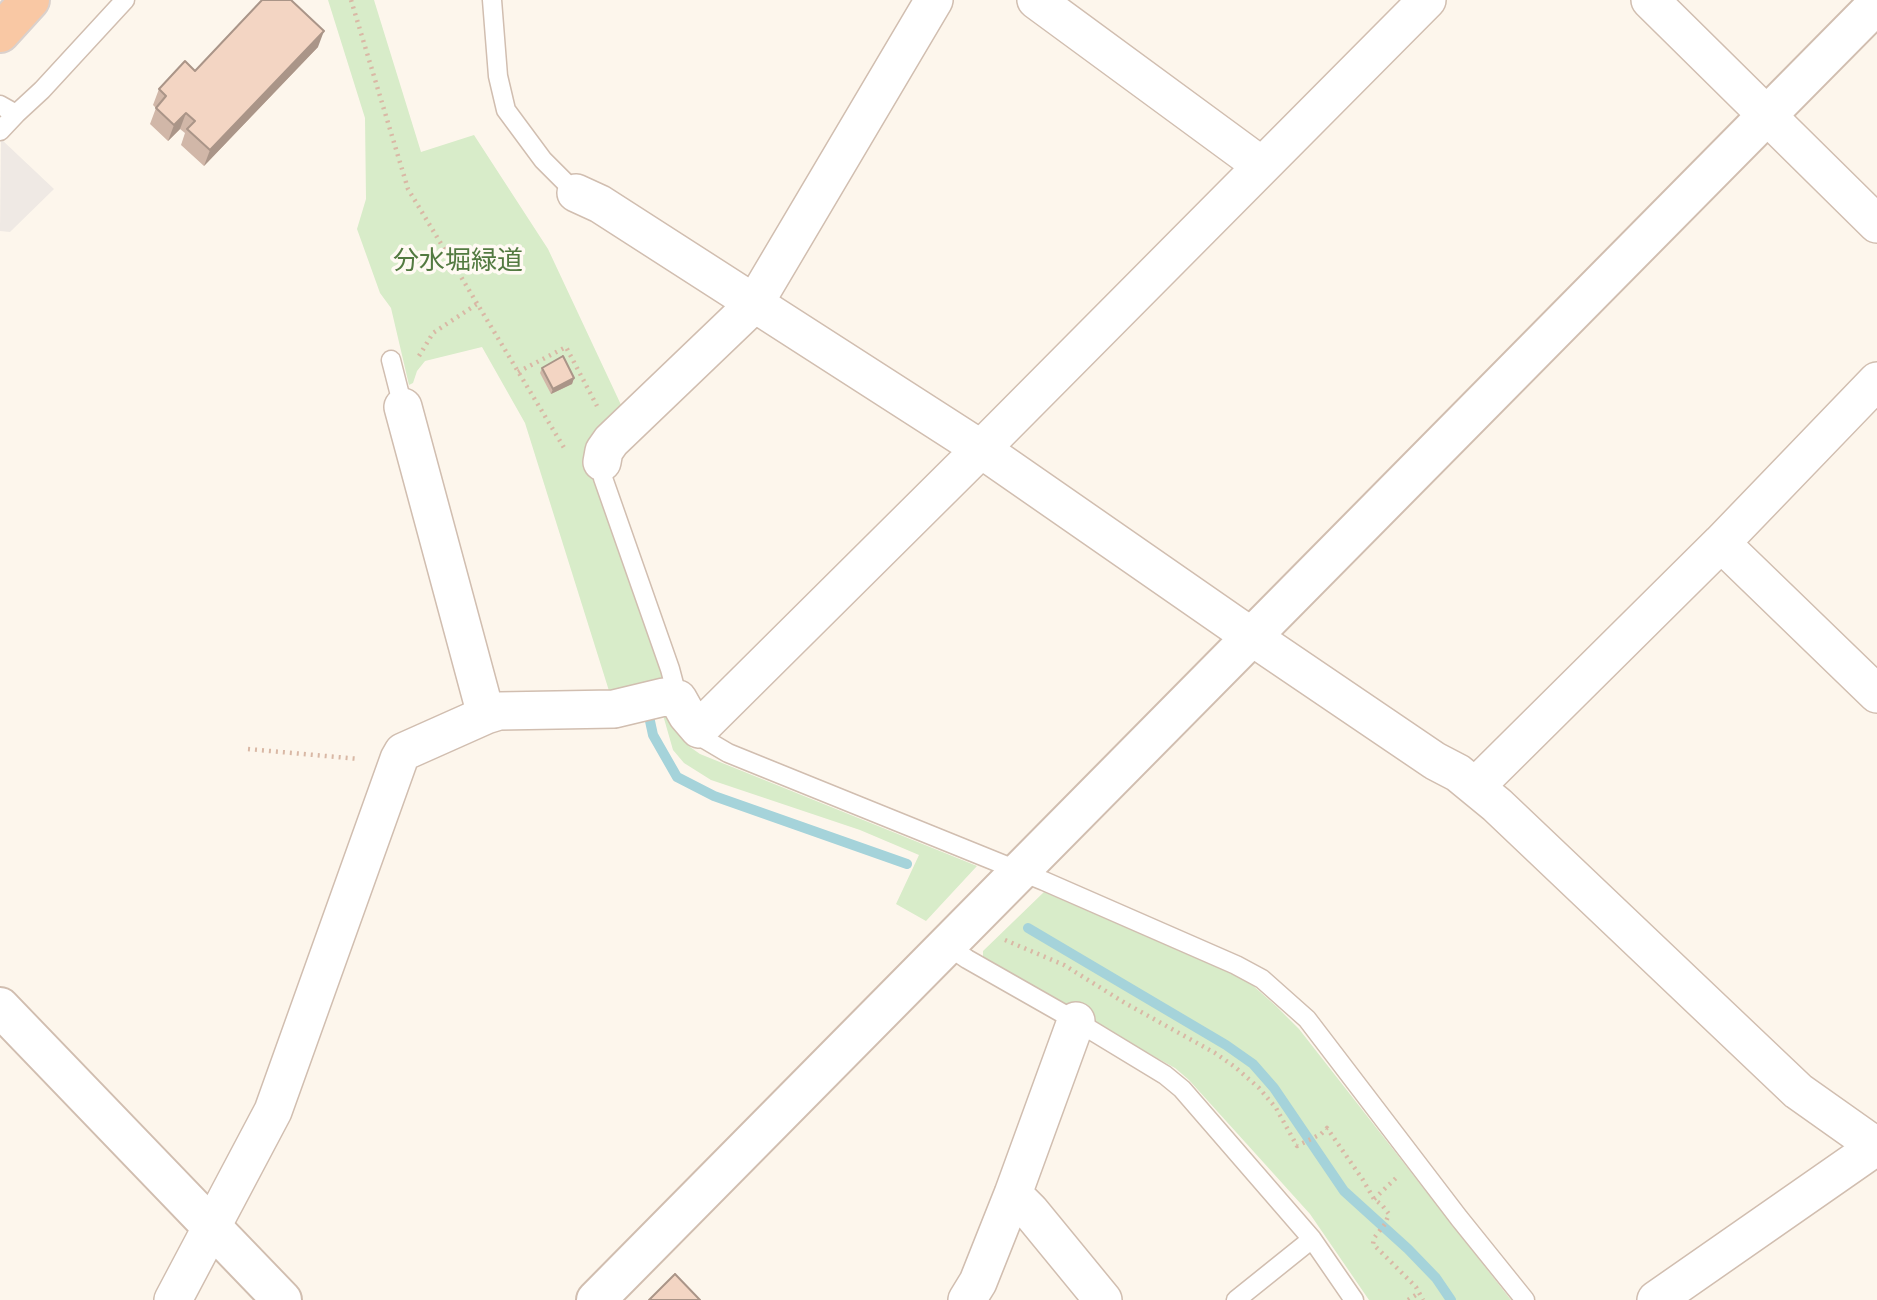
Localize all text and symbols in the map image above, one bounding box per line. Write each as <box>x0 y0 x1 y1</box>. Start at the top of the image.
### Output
park label: 分水堀緑道 <box>393 245 523 277</box>

